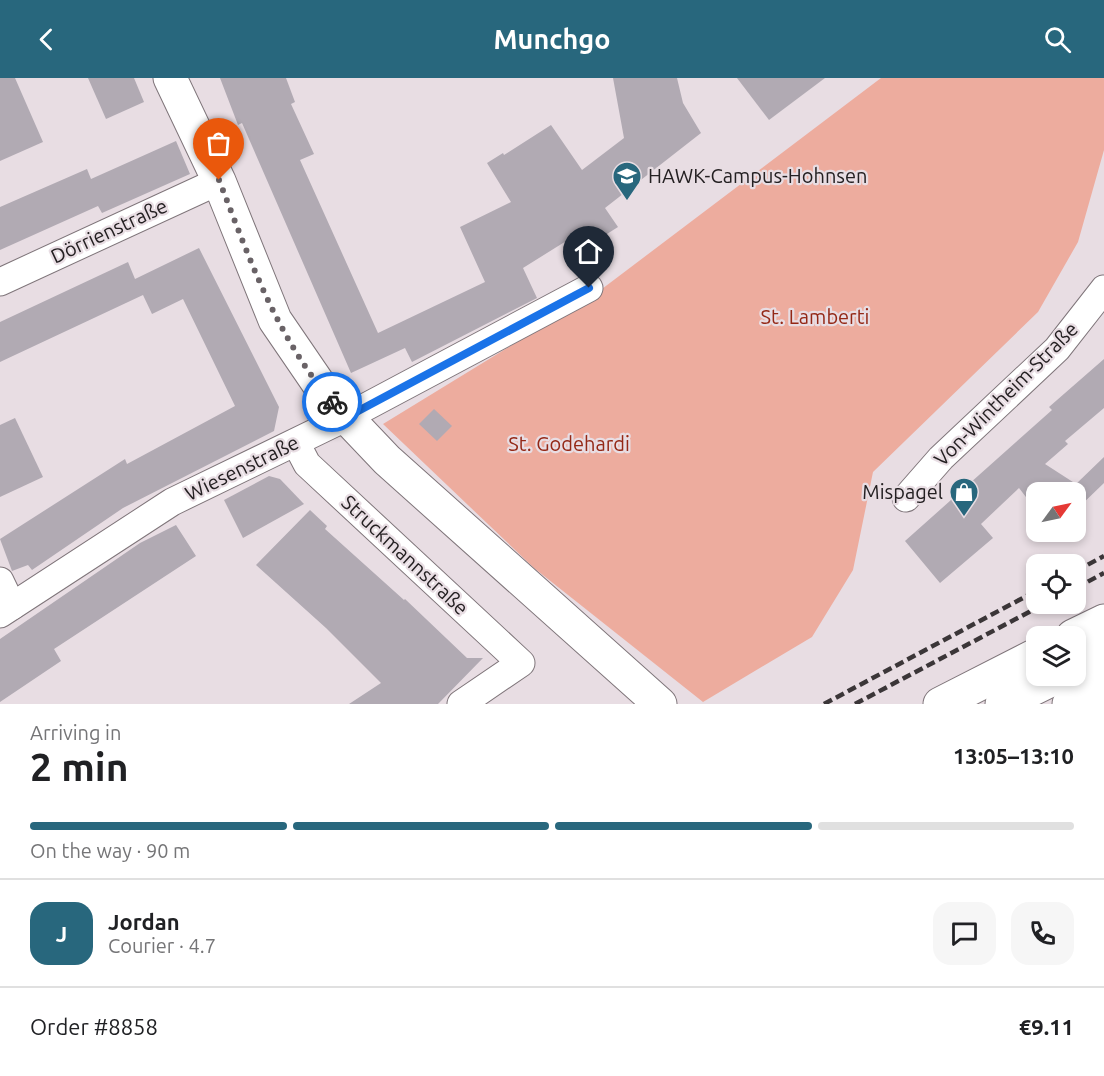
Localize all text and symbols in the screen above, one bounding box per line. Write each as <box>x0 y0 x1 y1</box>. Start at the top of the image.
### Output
icon: back <box>30 23 63 56</box>
icon: search <box>1041 23 1074 56</box>
text: Munchgo <box>494 24 610 54</box>
pin <box>193 118 244 180</box>
icon: bag <box>202 127 235 160</box>
school or university icon: HAWK-Campus-Hohnsen <box>611 160 643 202</box>
place label: HAWK-Campus-Hohnsen <box>648 164 867 187</box>
street label: Dörrienstraße <box>47 194 171 268</box>
pin <box>563 226 614 288</box>
icon: home <box>572 235 605 268</box>
park label: St. Lamberti <box>761 305 869 328</box>
street label: Von-Wintheim-Straße <box>929 317 1082 470</box>
courier <box>302 372 362 432</box>
icon: bike <box>316 386 349 419</box>
street label: Wiesenstraße <box>181 430 302 505</box>
park label: St. Godehardi <box>508 432 630 455</box>
shop icon: Mispagel <box>948 476 980 518</box>
place label: Mispagel <box>862 480 943 503</box>
north arrow <box>1026 482 1086 542</box>
map controls <box>1026 482 1086 686</box>
street label: Struckmannstraße <box>337 490 473 619</box>
button: locate <box>1026 554 1086 614</box>
button: layers <box>1026 626 1086 686</box>
text: Arriving in <box>30 721 121 744</box>
text: 13:05–13:10 <box>953 743 1074 768</box>
text: 2 min <box>30 745 129 788</box>
text: On the way · 90 m <box>30 839 190 862</box>
button: chat <box>933 902 996 965</box>
button: phone <box>1011 902 1074 965</box>
text: Jordan <box>108 909 180 934</box>
text: J <box>56 921 67 946</box>
text: Courier · 4.7 <box>108 934 216 957</box>
text: Order #8858 <box>30 1014 158 1039</box>
text: €9.11 <box>1019 1014 1074 1039</box>

